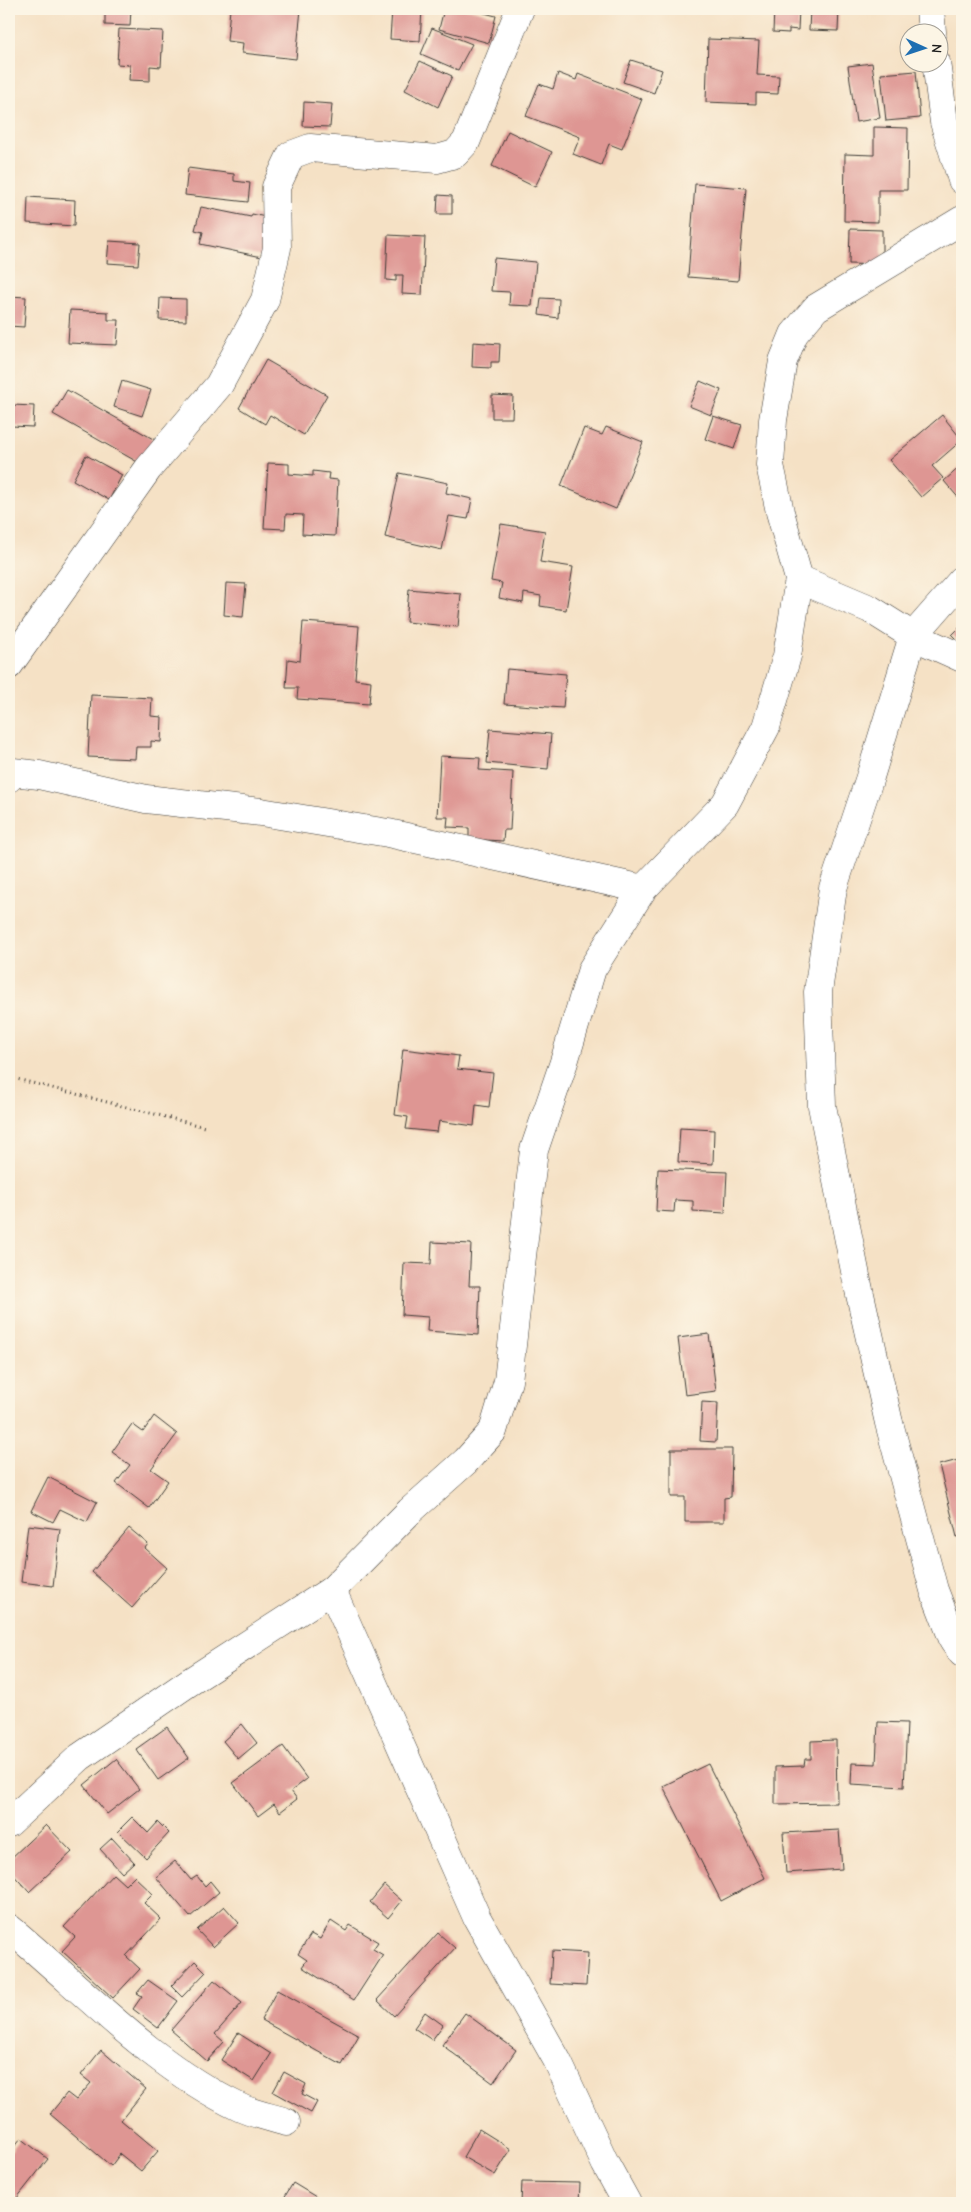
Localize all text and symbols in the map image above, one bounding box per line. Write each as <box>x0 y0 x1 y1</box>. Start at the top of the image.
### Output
north arrow <box>898 22 948 72</box>
text: N <box>928 44 945 54</box>

